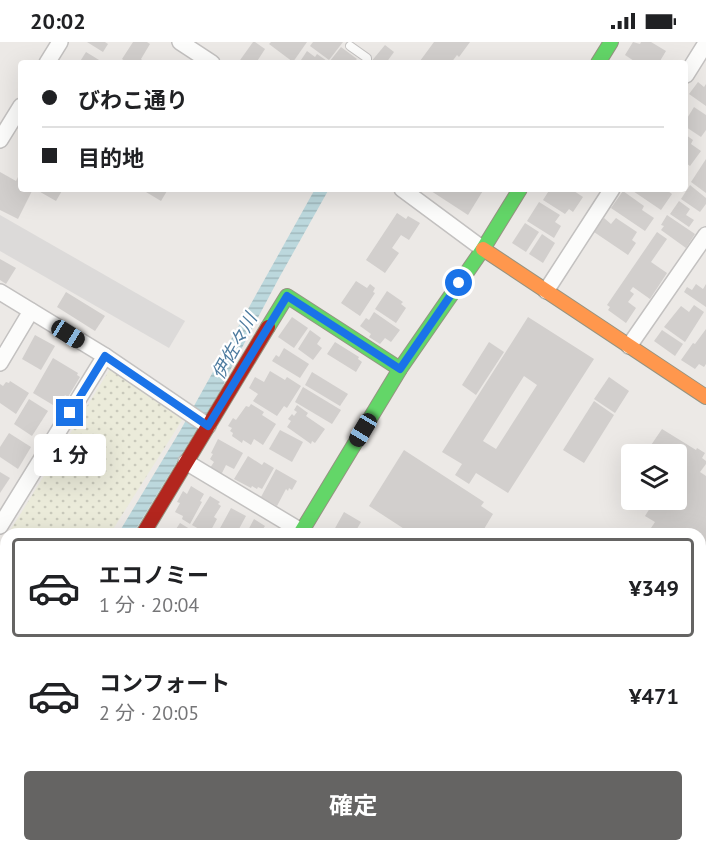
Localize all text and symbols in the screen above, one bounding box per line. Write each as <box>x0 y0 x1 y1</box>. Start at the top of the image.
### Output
text: 20:02 <box>30 7 86 35</box>
text: びわこ通り <box>78 86 188 114</box>
text: 目的地 <box>78 144 144 172</box>
route start <box>445 269 472 296</box>
water label: 伊佐々川 <box>206 307 262 383</box>
car <box>48 317 88 351</box>
route end <box>56 399 83 426</box>
car <box>346 410 380 450</box>
callout: 1 分 <box>34 434 106 476</box>
text: 1 分 <box>52 442 88 468</box>
map controls <box>621 444 687 510</box>
button: layers <box>621 444 687 510</box>
icon: car <box>27 561 81 615</box>
text: エコノミー <box>99 561 209 589</box>
text: ¥349 <box>629 574 679 602</box>
text: 1 分 · 20:04 <box>99 592 199 618</box>
icon: car <box>27 669 81 723</box>
text: コンフォート <box>99 669 230 697</box>
text: ¥471 <box>629 682 679 710</box>
text: 2 分 · 20:05 <box>99 700 199 726</box>
button: 確定 <box>24 771 682 840</box>

